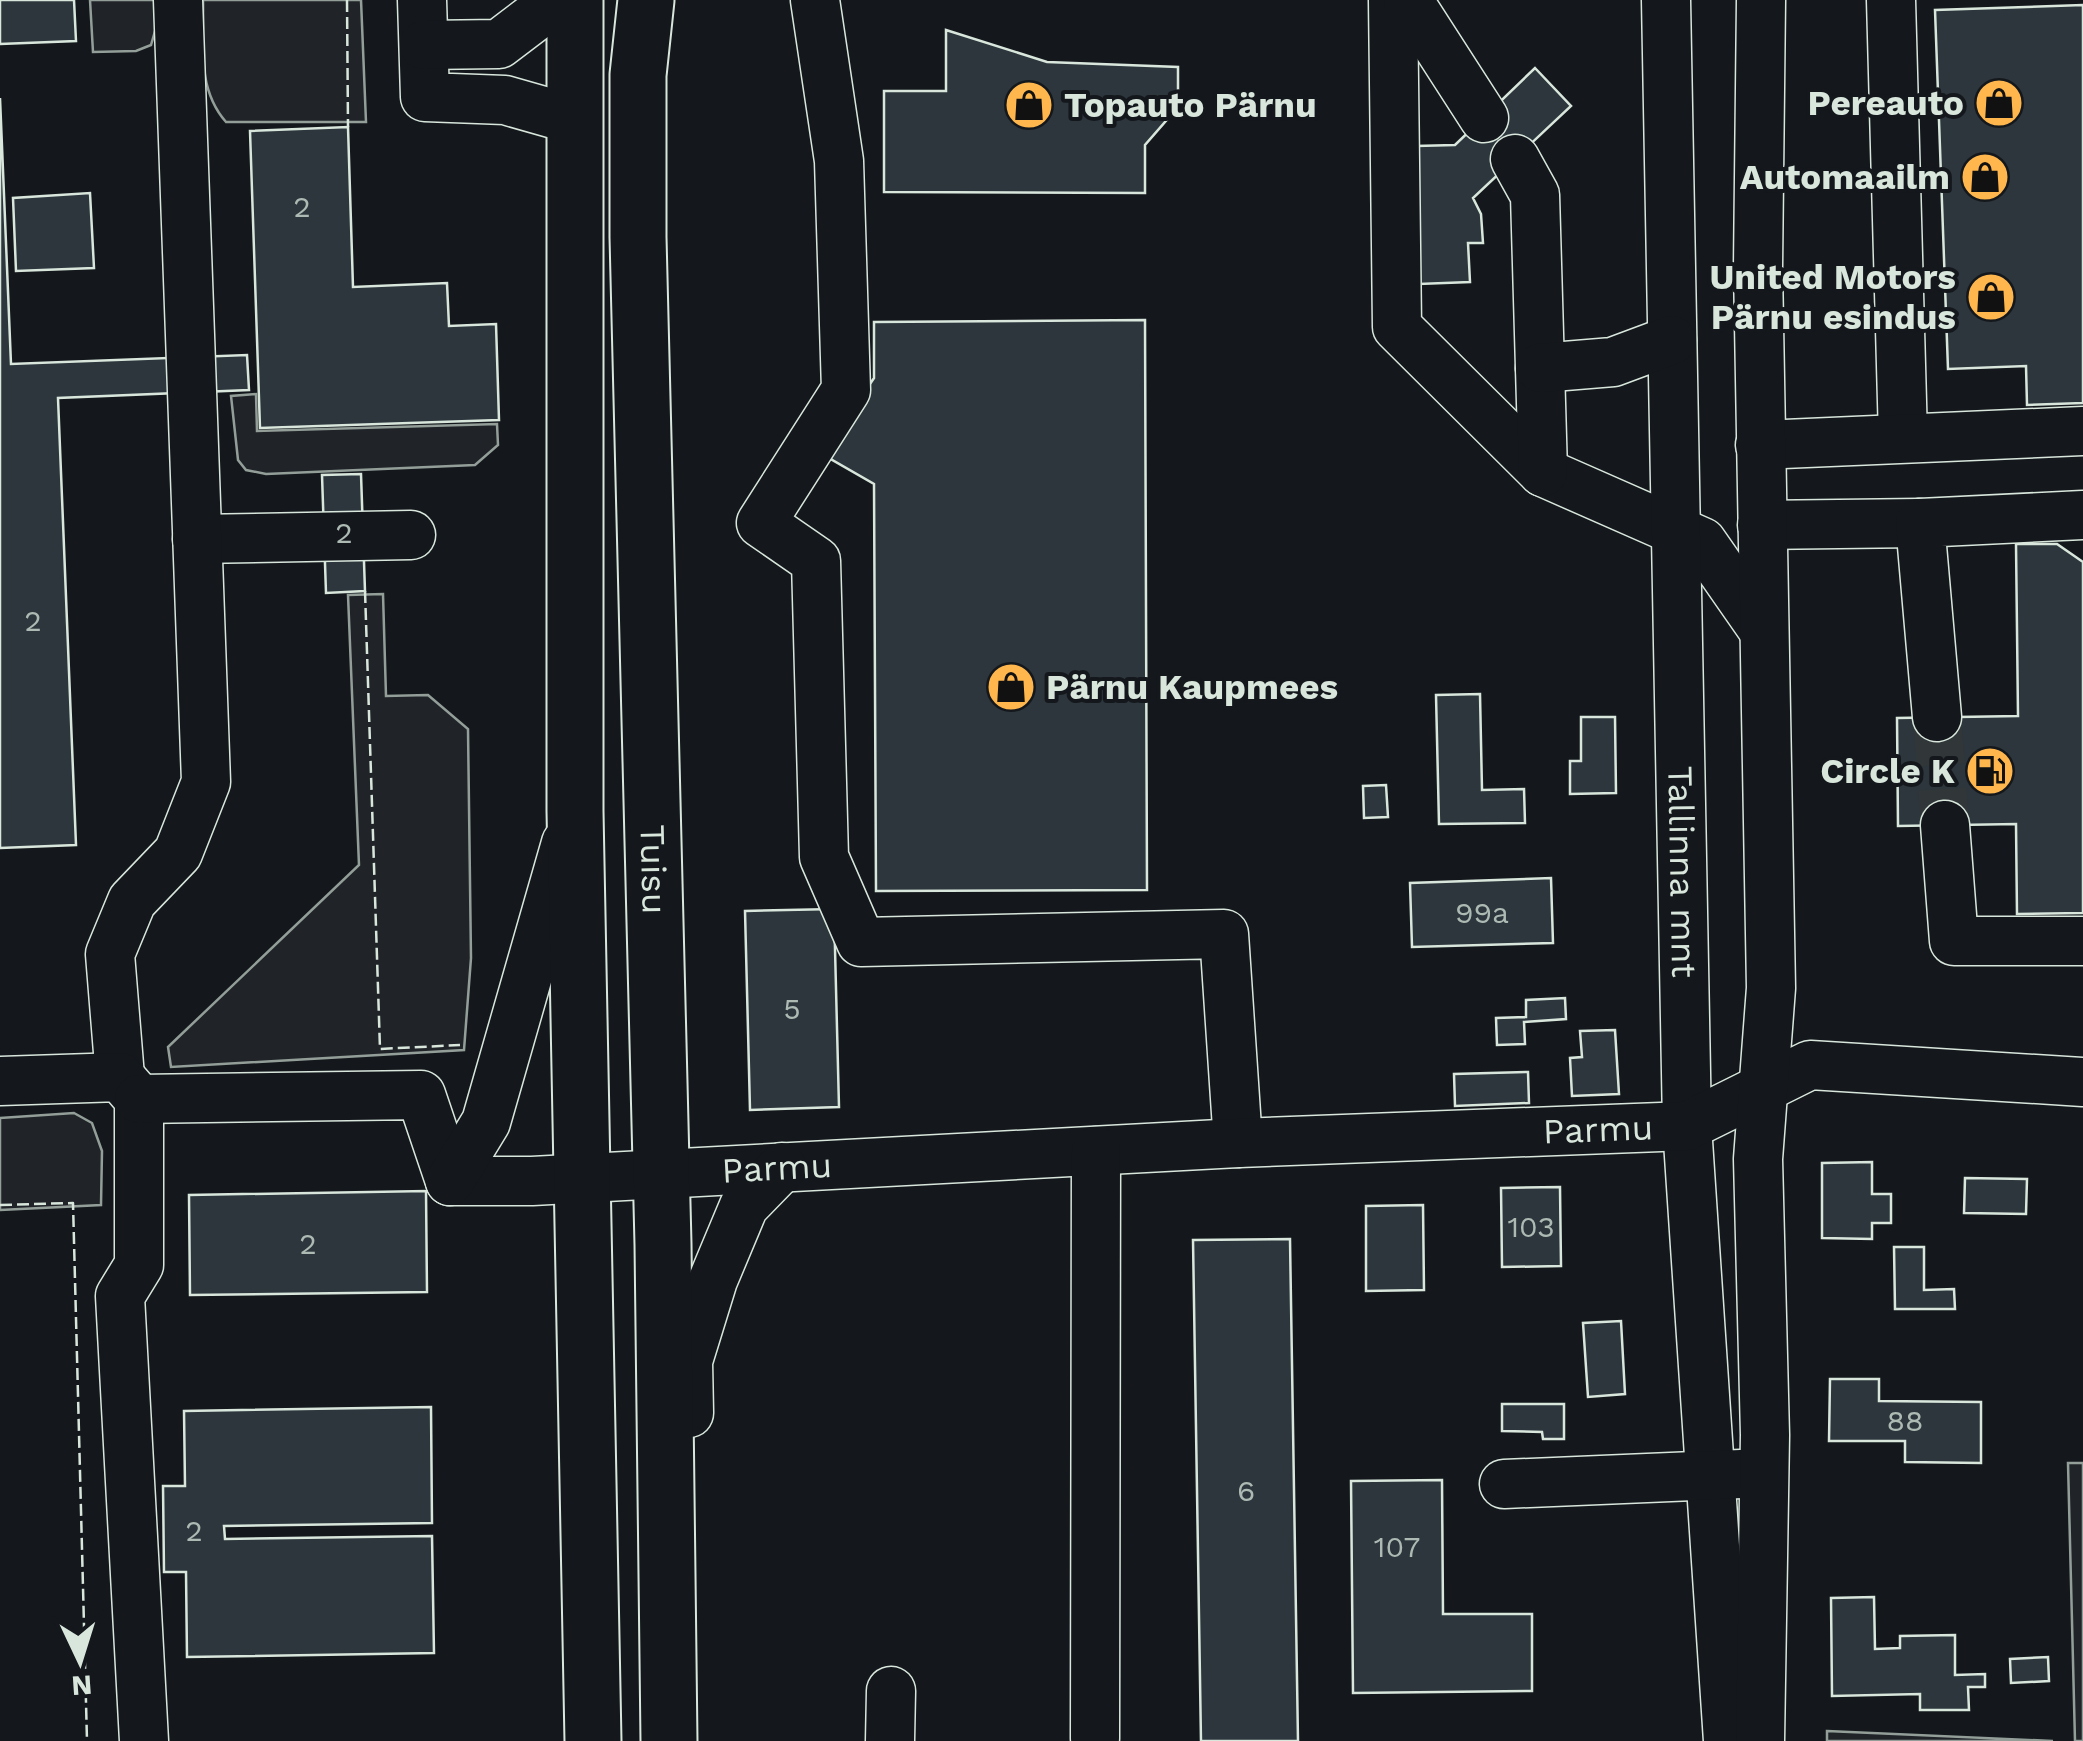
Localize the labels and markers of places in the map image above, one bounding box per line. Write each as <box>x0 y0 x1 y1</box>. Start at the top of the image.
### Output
shop icon: Pereauto <box>1973 77 2025 129</box>
shop icon: Topauto Pärnu <box>1003 79 1055 131</box>
place label: Pereauto <box>1808 82 1964 124</box>
place label: Topauto Pärnu <box>1064 84 1317 126</box>
shop icon: Automaailm <box>1959 151 2011 203</box>
place label: Automaailm <box>1740 156 1950 198</box>
place label: United Motors Pärnu esindus <box>1710 256 1956 338</box>
shop icon: United Motors Pärnu esindus <box>1965 271 2017 323</box>
shop icon: Pärnu Kaupmees <box>985 661 1037 713</box>
place label: Pärnu Kaupmees <box>1046 666 1338 708</box>
fuel station icon: Circle K <box>1964 745 2016 797</box>
place label: Circle K <box>1820 750 1955 792</box>

